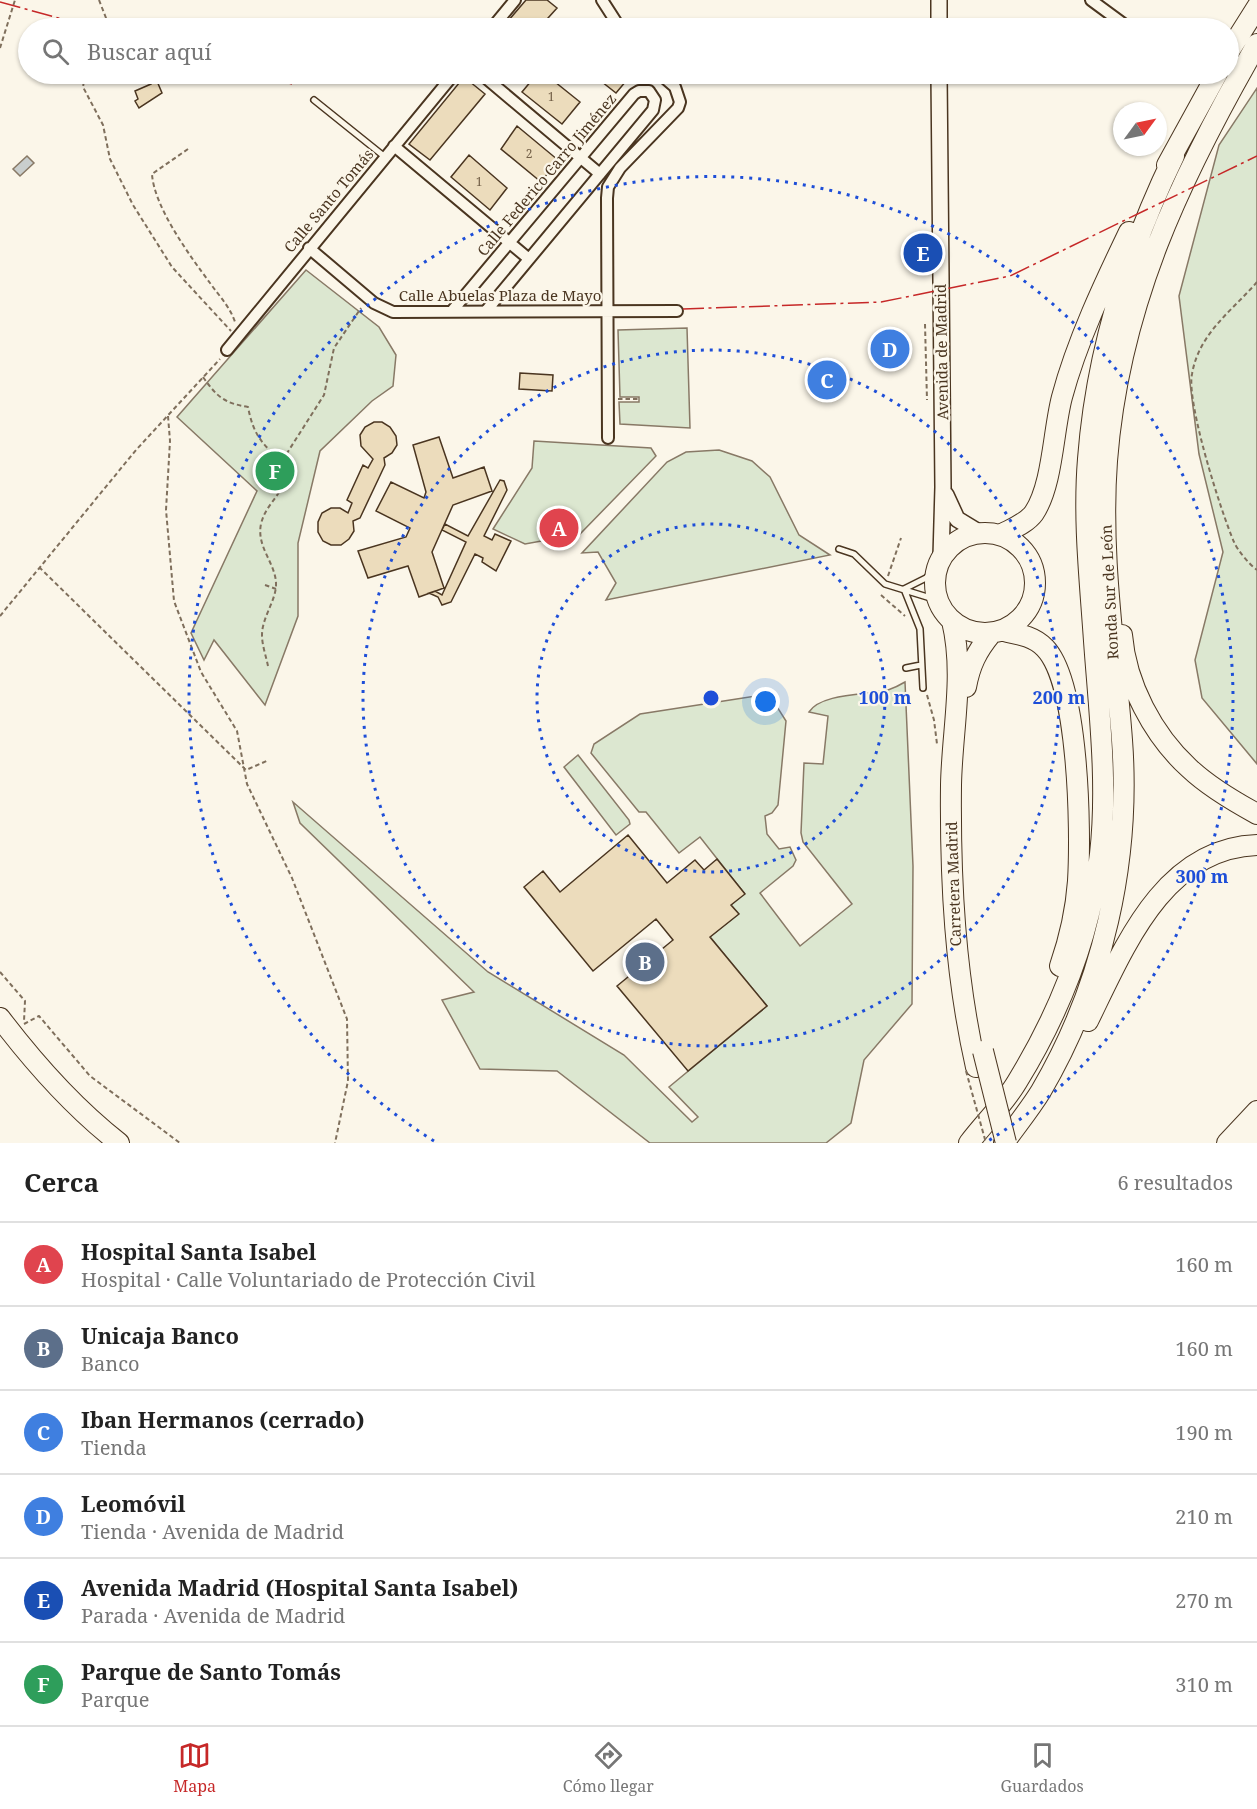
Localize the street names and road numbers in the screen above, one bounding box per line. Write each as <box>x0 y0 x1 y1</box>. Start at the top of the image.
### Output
street label: Calle Federico Carro Jiménez <box>472 89 620 260</box>
street label: Calle Santo Tomás <box>279 144 378 256</box>
street label: Avenida de Madrid <box>930 284 952 420</box>
street label: Calle Abuelas Plaza de Mayo <box>399 285 601 305</box>
street label: Ronda Sur de León <box>1095 524 1123 660</box>
street label: Carretera Madrid <box>941 821 965 947</box>

